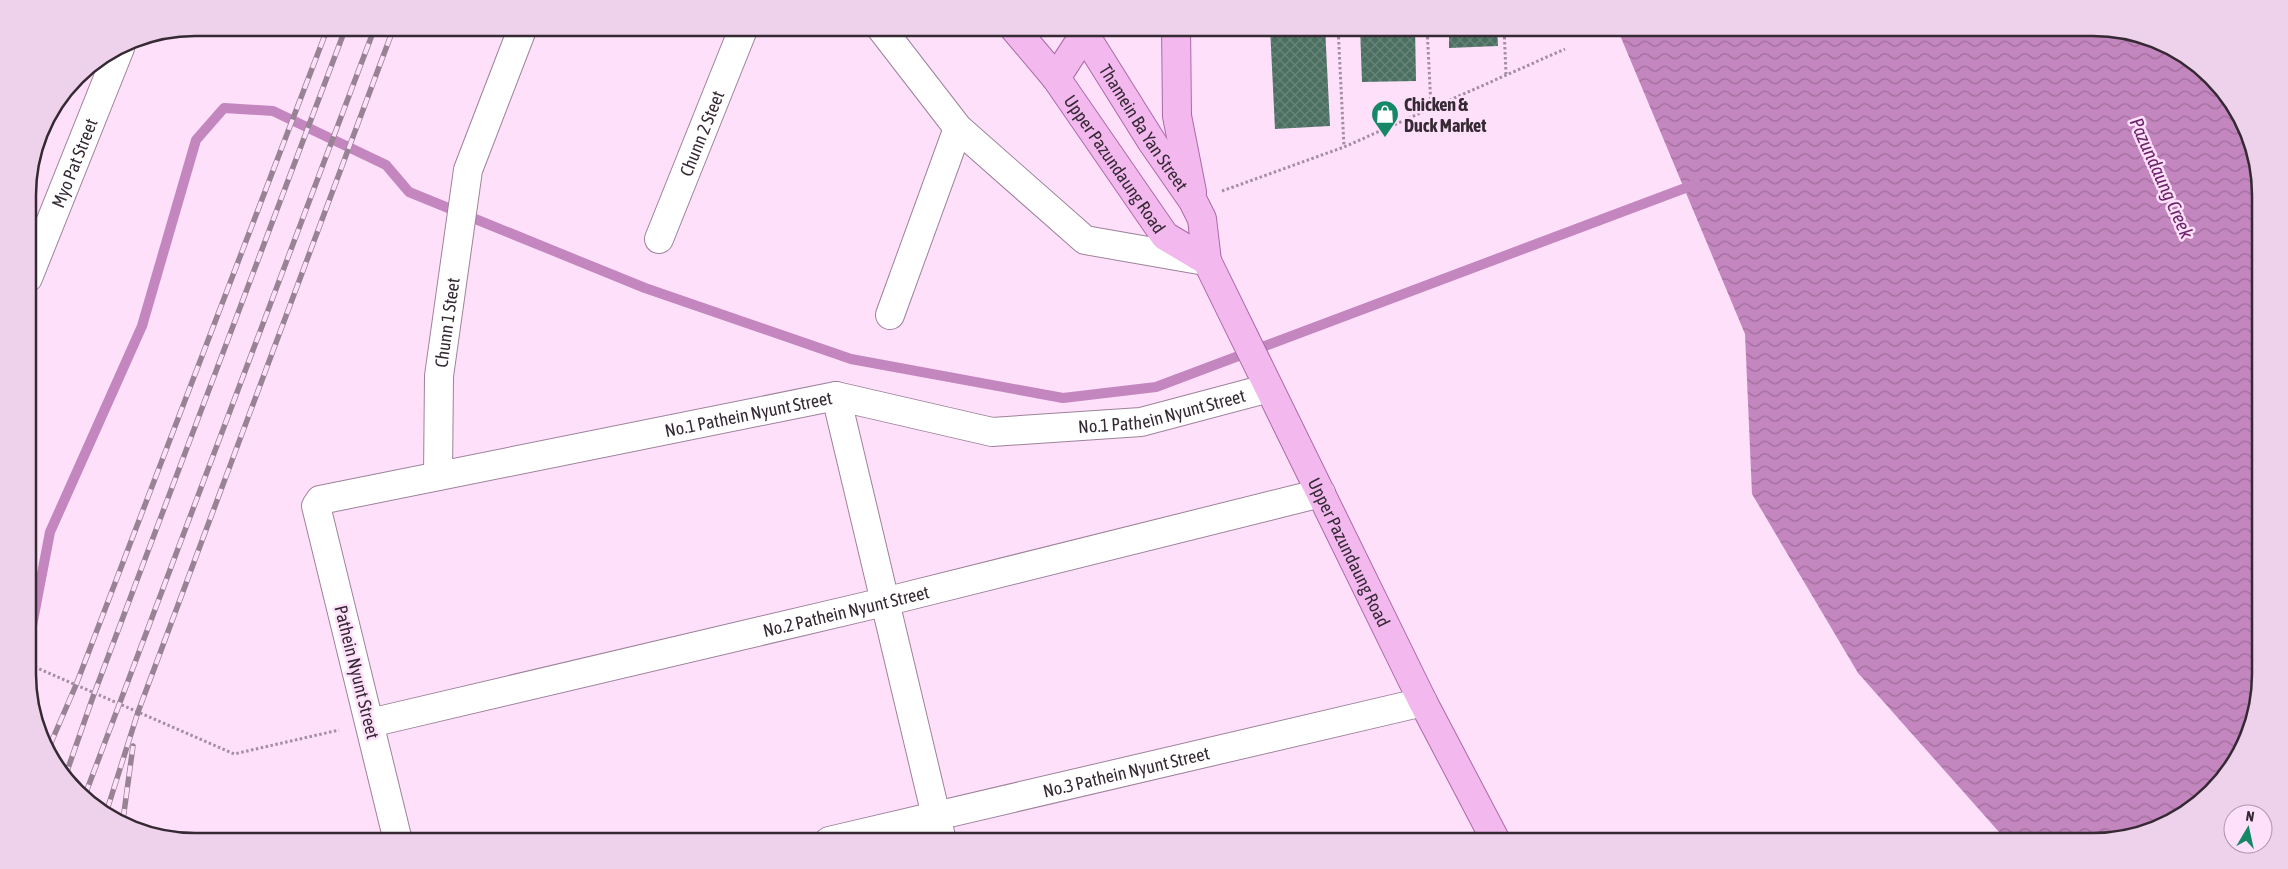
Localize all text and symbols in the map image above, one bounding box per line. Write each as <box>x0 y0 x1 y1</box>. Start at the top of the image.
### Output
street label: Thamein Ba Yan Street <box>1095 60 1193 194</box>
street label: Chunn 2 Steet <box>675 87 728 179</box>
street label: Upper Pazundaung Road <box>1060 91 1170 237</box>
place label: Chicken & Duck Market <box>1404 94 1487 136</box>
shop icon: Chicken & Duck Market <box>1370 99 1400 138</box>
water label: Pazundaung Creek <box>2126 114 2199 242</box>
street label: Myo Pat Street <box>47 115 101 211</box>
street label: Chunn 1 Steet <box>430 276 463 369</box>
street label: No.1 Pathein Nyunt Street <box>1077 384 1247 437</box>
street label: No.1 Pathein Nyunt Street <box>663 387 834 441</box>
street label: Upper Pazundaung Road <box>1304 474 1395 630</box>
street label: No.2 Pathein Nyunt Street <box>761 581 931 641</box>
street label: Pathein Nyunt Street <box>330 603 384 741</box>
street label: No.3 Pathein Nyunt Street <box>1041 742 1211 801</box>
north arrow <box>2223 804 2273 854</box>
text: N <box>2245 808 2255 825</box>

